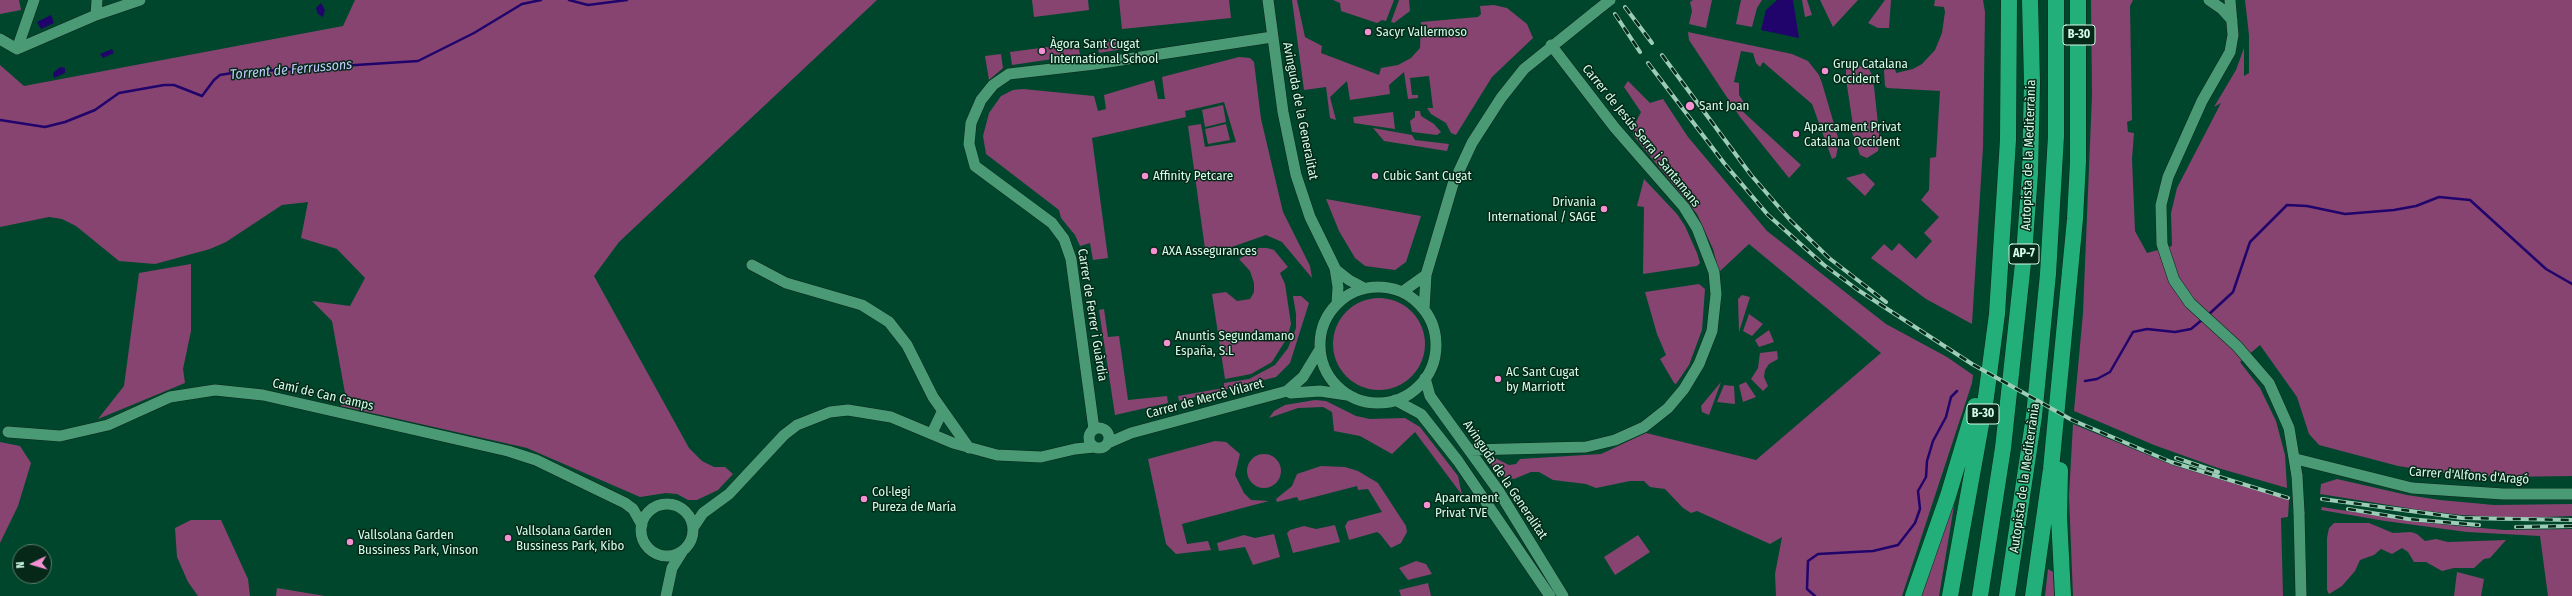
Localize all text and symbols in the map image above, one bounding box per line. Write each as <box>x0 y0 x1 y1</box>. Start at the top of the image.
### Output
place label: Sacyr Vallermoso <box>1376 24 1467 40</box>
road number: B-30 <box>2063 25 2095 45</box>
marker: Sacyr Vallermoso <box>1363 27 1373 37</box>
place label: Àgora Sant Cugat International School <box>1050 36 1158 67</box>
street label: Avinguda de la Generalitat <box>1279 41 1321 181</box>
marker: Àgora Sant Cugat International School <box>1037 46 1047 56</box>
water label: Torrent de Ferrussons <box>229 56 353 84</box>
place label: Grup Catalana Occident <box>1833 56 1908 87</box>
street label: Carrer de Jesús Serra i Santamans <box>1579 61 1703 211</box>
marker: Grup Catalana Occident <box>1820 66 1830 76</box>
street label: Autopista de la Mediterrània <box>2019 79 2039 231</box>
place label: Sant Joan <box>1699 98 1749 114</box>
marker: Sant Joan <box>1684 100 1696 112</box>
place label: Aparcament Privat Catalana Occident <box>1804 119 1901 150</box>
marker: Aparcament Privat Catalana Occident <box>1791 129 1801 139</box>
place label: Affinity Petcare <box>1153 168 1233 184</box>
place label: Cubic Sant Cugat <box>1383 168 1472 184</box>
marker: Affinity Petcare <box>1140 171 1150 181</box>
marker: Cubic Sant Cugat <box>1370 171 1380 181</box>
place label: Drivania International / SAGE <box>1488 194 1596 225</box>
marker: Drivania International / SAGE <box>1599 204 1609 214</box>
place label: AXA Assegurances <box>1162 243 1257 259</box>
road number: AP-7 <box>2009 244 2039 264</box>
marker: AXA Assegurances <box>1149 246 1159 256</box>
street label: Carrer de Ferrer i Guàrdia <box>1074 248 1110 382</box>
place label: Anuntis Segundamano España, S.L <box>1175 328 1294 359</box>
marker: Anuntis Segundamano España, S.L <box>1162 338 1172 348</box>
place label: AC Sant Cugat by Marriott <box>1506 364 1579 395</box>
marker: AC Sant Cugat by Marriott <box>1493 374 1503 384</box>
street label: Camí de Can Camps <box>271 376 375 414</box>
street label: Carrer de Mercè Vilaret <box>1144 376 1266 422</box>
street label: Autopista de la Mediterrània <box>2007 402 2043 554</box>
road number: B-30 <box>1967 404 1999 424</box>
street label: Avinguda de la Generalitat <box>1459 418 1551 542</box>
street label: Carrer d'Alfons d'Aragó <box>2408 464 2530 488</box>
place label: Col·legi Pureza de María <box>872 484 956 515</box>
place label: Aparcament Privat TVE <box>1435 490 1499 521</box>
marker: Col·legi Pureza de María <box>859 494 869 504</box>
marker: Aparcament Privat TVE <box>1422 500 1432 510</box>
place label: Vallsolana Garden Bussiness Park, Kibo <box>516 523 624 554</box>
place label: Vallsolana Garden Bussiness Park, Vinson <box>358 527 478 558</box>
marker: Vallsolana Garden Bussiness Park, Kibo <box>503 533 513 543</box>
marker: Vallsolana Garden Bussiness Park, Vinson <box>345 537 355 547</box>
north arrow <box>12 544 52 584</box>
text: N <box>14 561 27 569</box>

